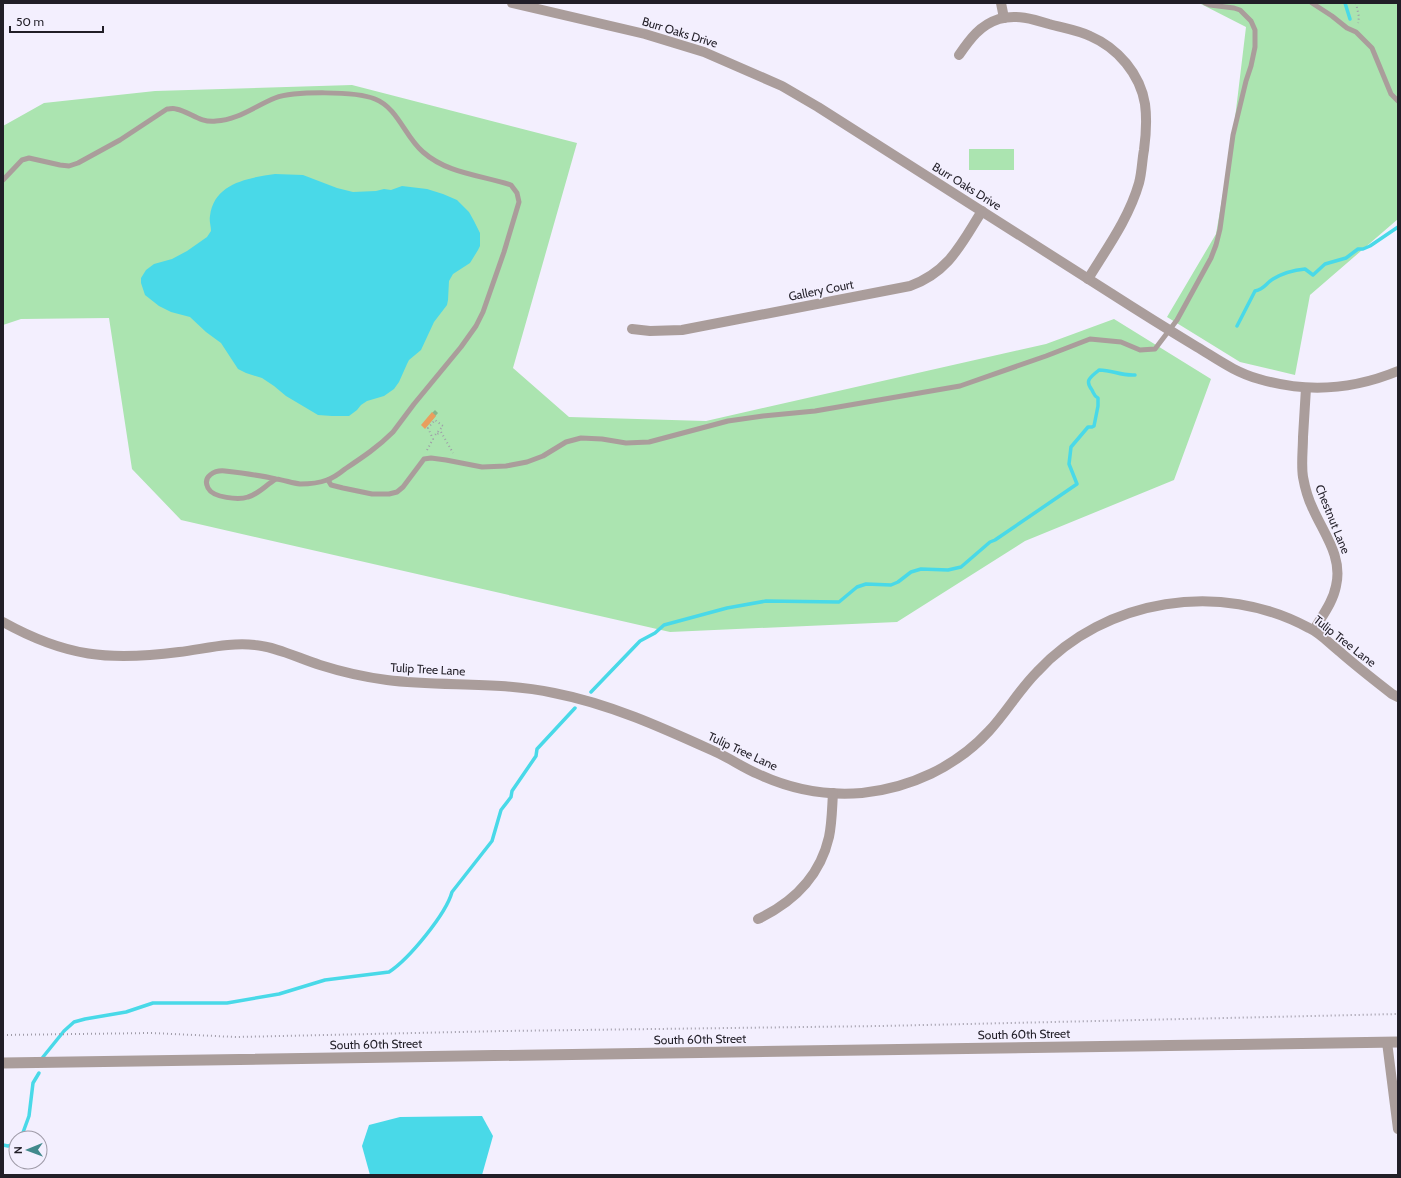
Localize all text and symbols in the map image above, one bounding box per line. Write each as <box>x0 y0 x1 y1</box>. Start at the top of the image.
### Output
scale bar <box>10 8 103 34</box>
street label: Burr Oaks Drive <box>640 13 720 51</box>
text: 50 m <box>16 14 44 29</box>
street label: Burr Oaks Drive <box>930 159 1004 213</box>
street label: Gallery Court <box>787 276 855 304</box>
street label: Chestnut Lane <box>1312 482 1354 556</box>
street label: Tulip Tree Lane <box>1311 612 1379 670</box>
street label: Tulip Tree Lane <box>390 660 466 678</box>
street label: Tulip Tree Lane <box>706 728 780 774</box>
street label: South 60th Street <box>978 1026 1070 1042</box>
street label: South 60th Street <box>654 1031 746 1047</box>
street label: South 60th Street <box>330 1036 422 1052</box>
north arrow <box>8 1130 48 1170</box>
text: N <box>11 1146 25 1154</box>

